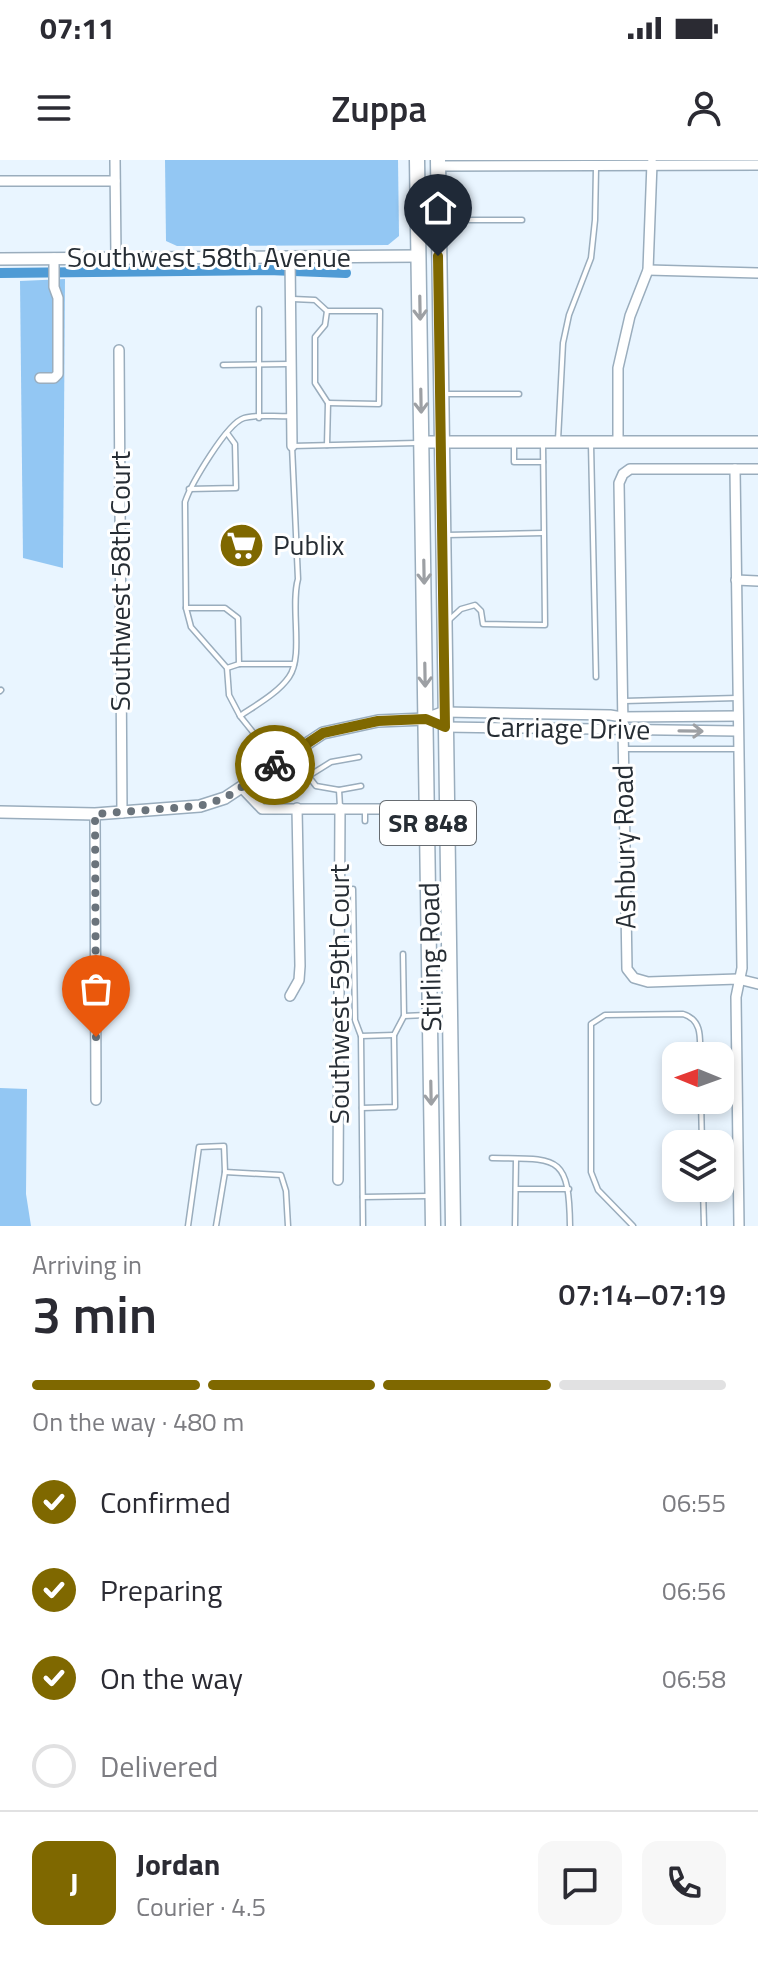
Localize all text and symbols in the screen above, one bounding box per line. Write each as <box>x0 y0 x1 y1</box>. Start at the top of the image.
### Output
text: 07:11 <box>40 5 115 51</box>
text: Zuppa <box>331 81 427 136</box>
icon: menu <box>32 86 76 130</box>
icon: person <box>682 86 726 130</box>
pin <box>404 174 472 256</box>
icon: home <box>416 186 460 230</box>
street label: Southwest 58th Avenue <box>67 235 351 278</box>
one-way arrow <box>412 294 428 321</box>
one-way arrow <box>413 387 429 414</box>
street label: Southwest 58th Court <box>98 451 141 711</box>
supermarket icon: Publix <box>218 521 266 569</box>
place label: Publix <box>273 523 345 566</box>
one-way arrow <box>416 558 432 585</box>
one-way arrow <box>418 661 433 688</box>
street label: Carriage Drive <box>485 705 651 750</box>
one-way arrow <box>677 723 704 739</box>
courier <box>235 725 315 805</box>
icon: bike <box>253 743 297 787</box>
street label: Ashbury Road <box>601 764 646 930</box>
road number: SR 848 <box>380 801 476 845</box>
street label: Southwest 59th Court <box>317 864 360 1124</box>
street label: Stirling Road <box>407 882 452 1032</box>
pin <box>62 955 130 1037</box>
icon: bag <box>74 967 118 1011</box>
north arrow <box>662 1042 734 1114</box>
map controls <box>662 1042 734 1202</box>
one-way arrow <box>424 1079 439 1106</box>
button: layers <box>662 1130 734 1202</box>
text: Arriving in <box>32 1245 142 1284</box>
text: 07:14–07:19 <box>559 1271 726 1317</box>
text: 3 min <box>32 1274 157 1353</box>
text: On the way · 480 m <box>32 1402 244 1441</box>
text: Confirmed <box>100 1479 231 1525</box>
icon: check <box>32 1480 76 1524</box>
text: 06:55 <box>662 1483 726 1522</box>
text: Preparing <box>100 1567 222 1613</box>
icon: check <box>32 1568 76 1612</box>
text: 06:56 <box>662 1571 726 1610</box>
text: On the way <box>100 1655 243 1701</box>
icon: check <box>32 1656 76 1700</box>
text: 06:58 <box>662 1659 726 1698</box>
text: Delivered <box>100 1743 218 1789</box>
text: Jordan <box>136 1841 220 1887</box>
button: chat <box>538 1841 622 1925</box>
button: phone <box>642 1841 726 1925</box>
text: J <box>69 1860 79 1906</box>
text: Courier · 4.5 <box>136 1887 266 1926</box>

